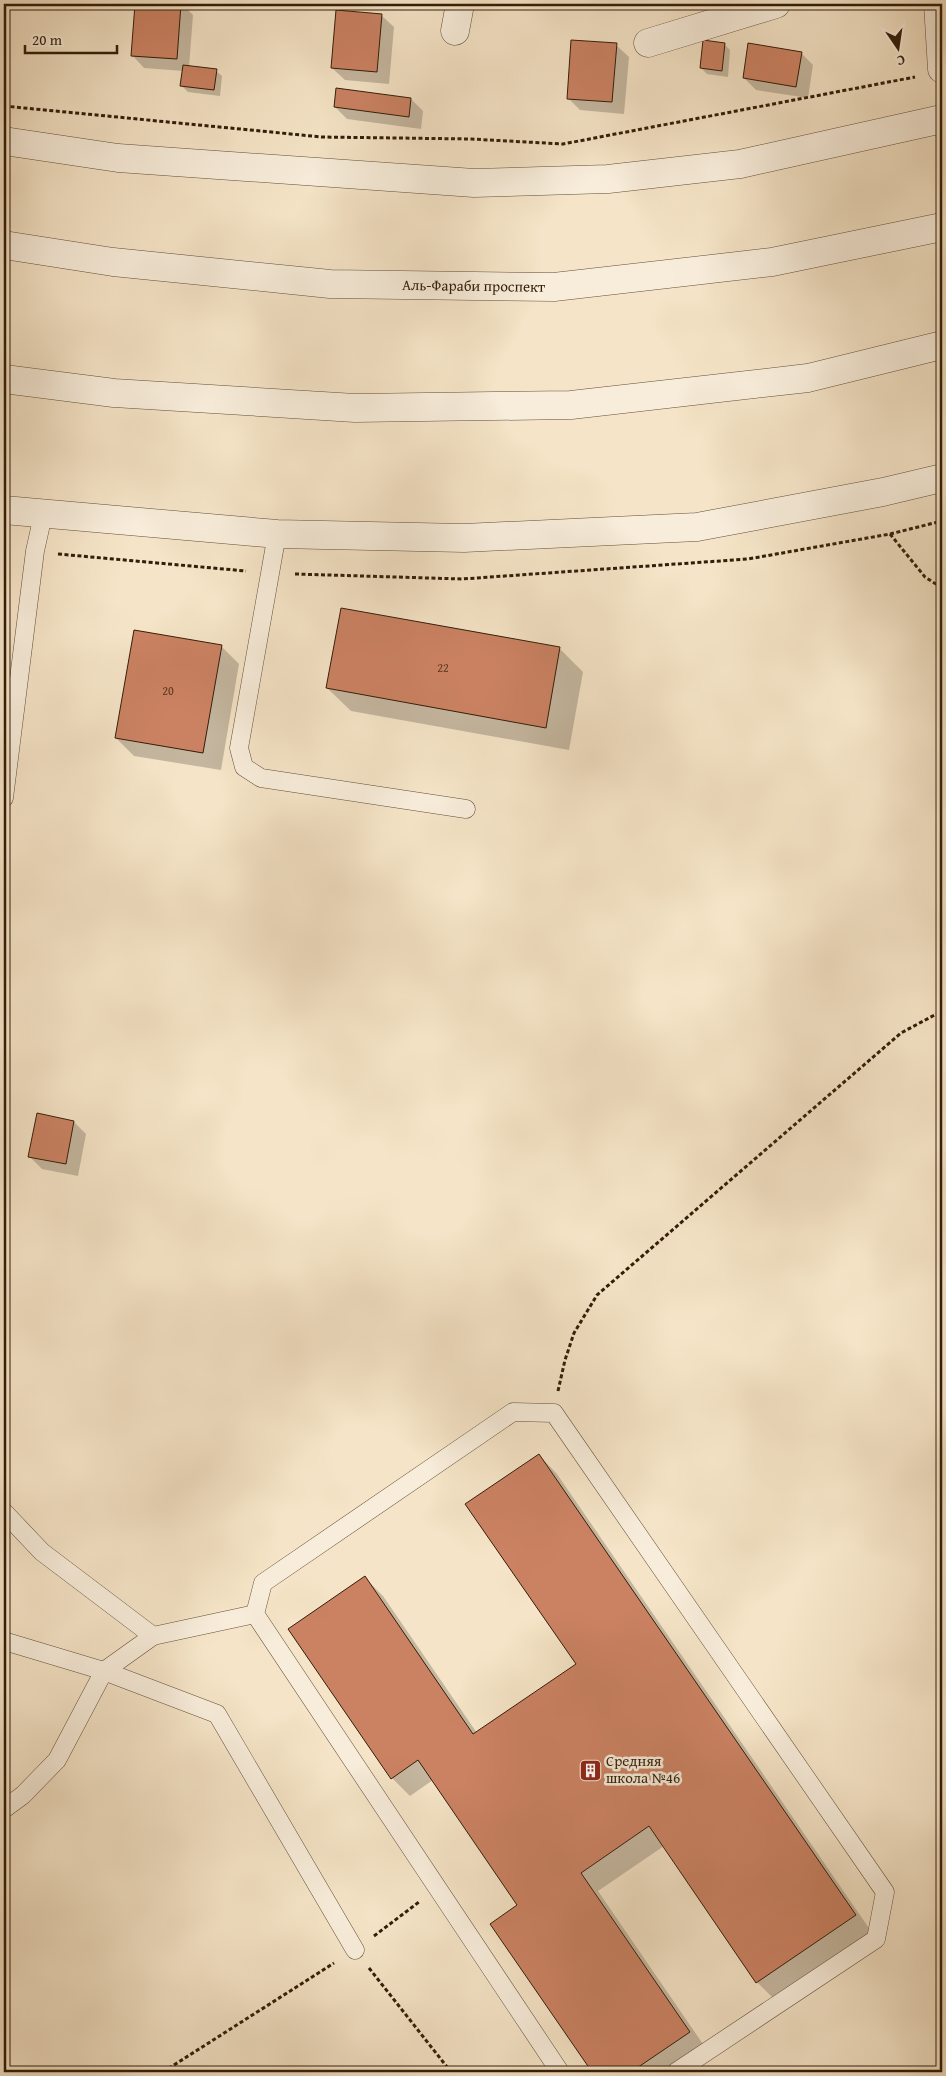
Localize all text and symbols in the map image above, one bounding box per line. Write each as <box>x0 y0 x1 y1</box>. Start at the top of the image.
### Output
scale bar <box>25 22 118 54</box>
north arrow <box>874 22 924 72</box>
text: 20 m <box>32 29 63 50</box>
text: С <box>895 50 907 71</box>
street label: Аль-Фараби проспект <box>402 274 546 297</box>
house number: 22 <box>437 659 449 676</box>
house number: 20 <box>162 682 174 699</box>
place label: Средняя школа №46 <box>606 1750 680 1788</box>
building icon: Средняя школа №46 <box>578 1758 602 1782</box>

